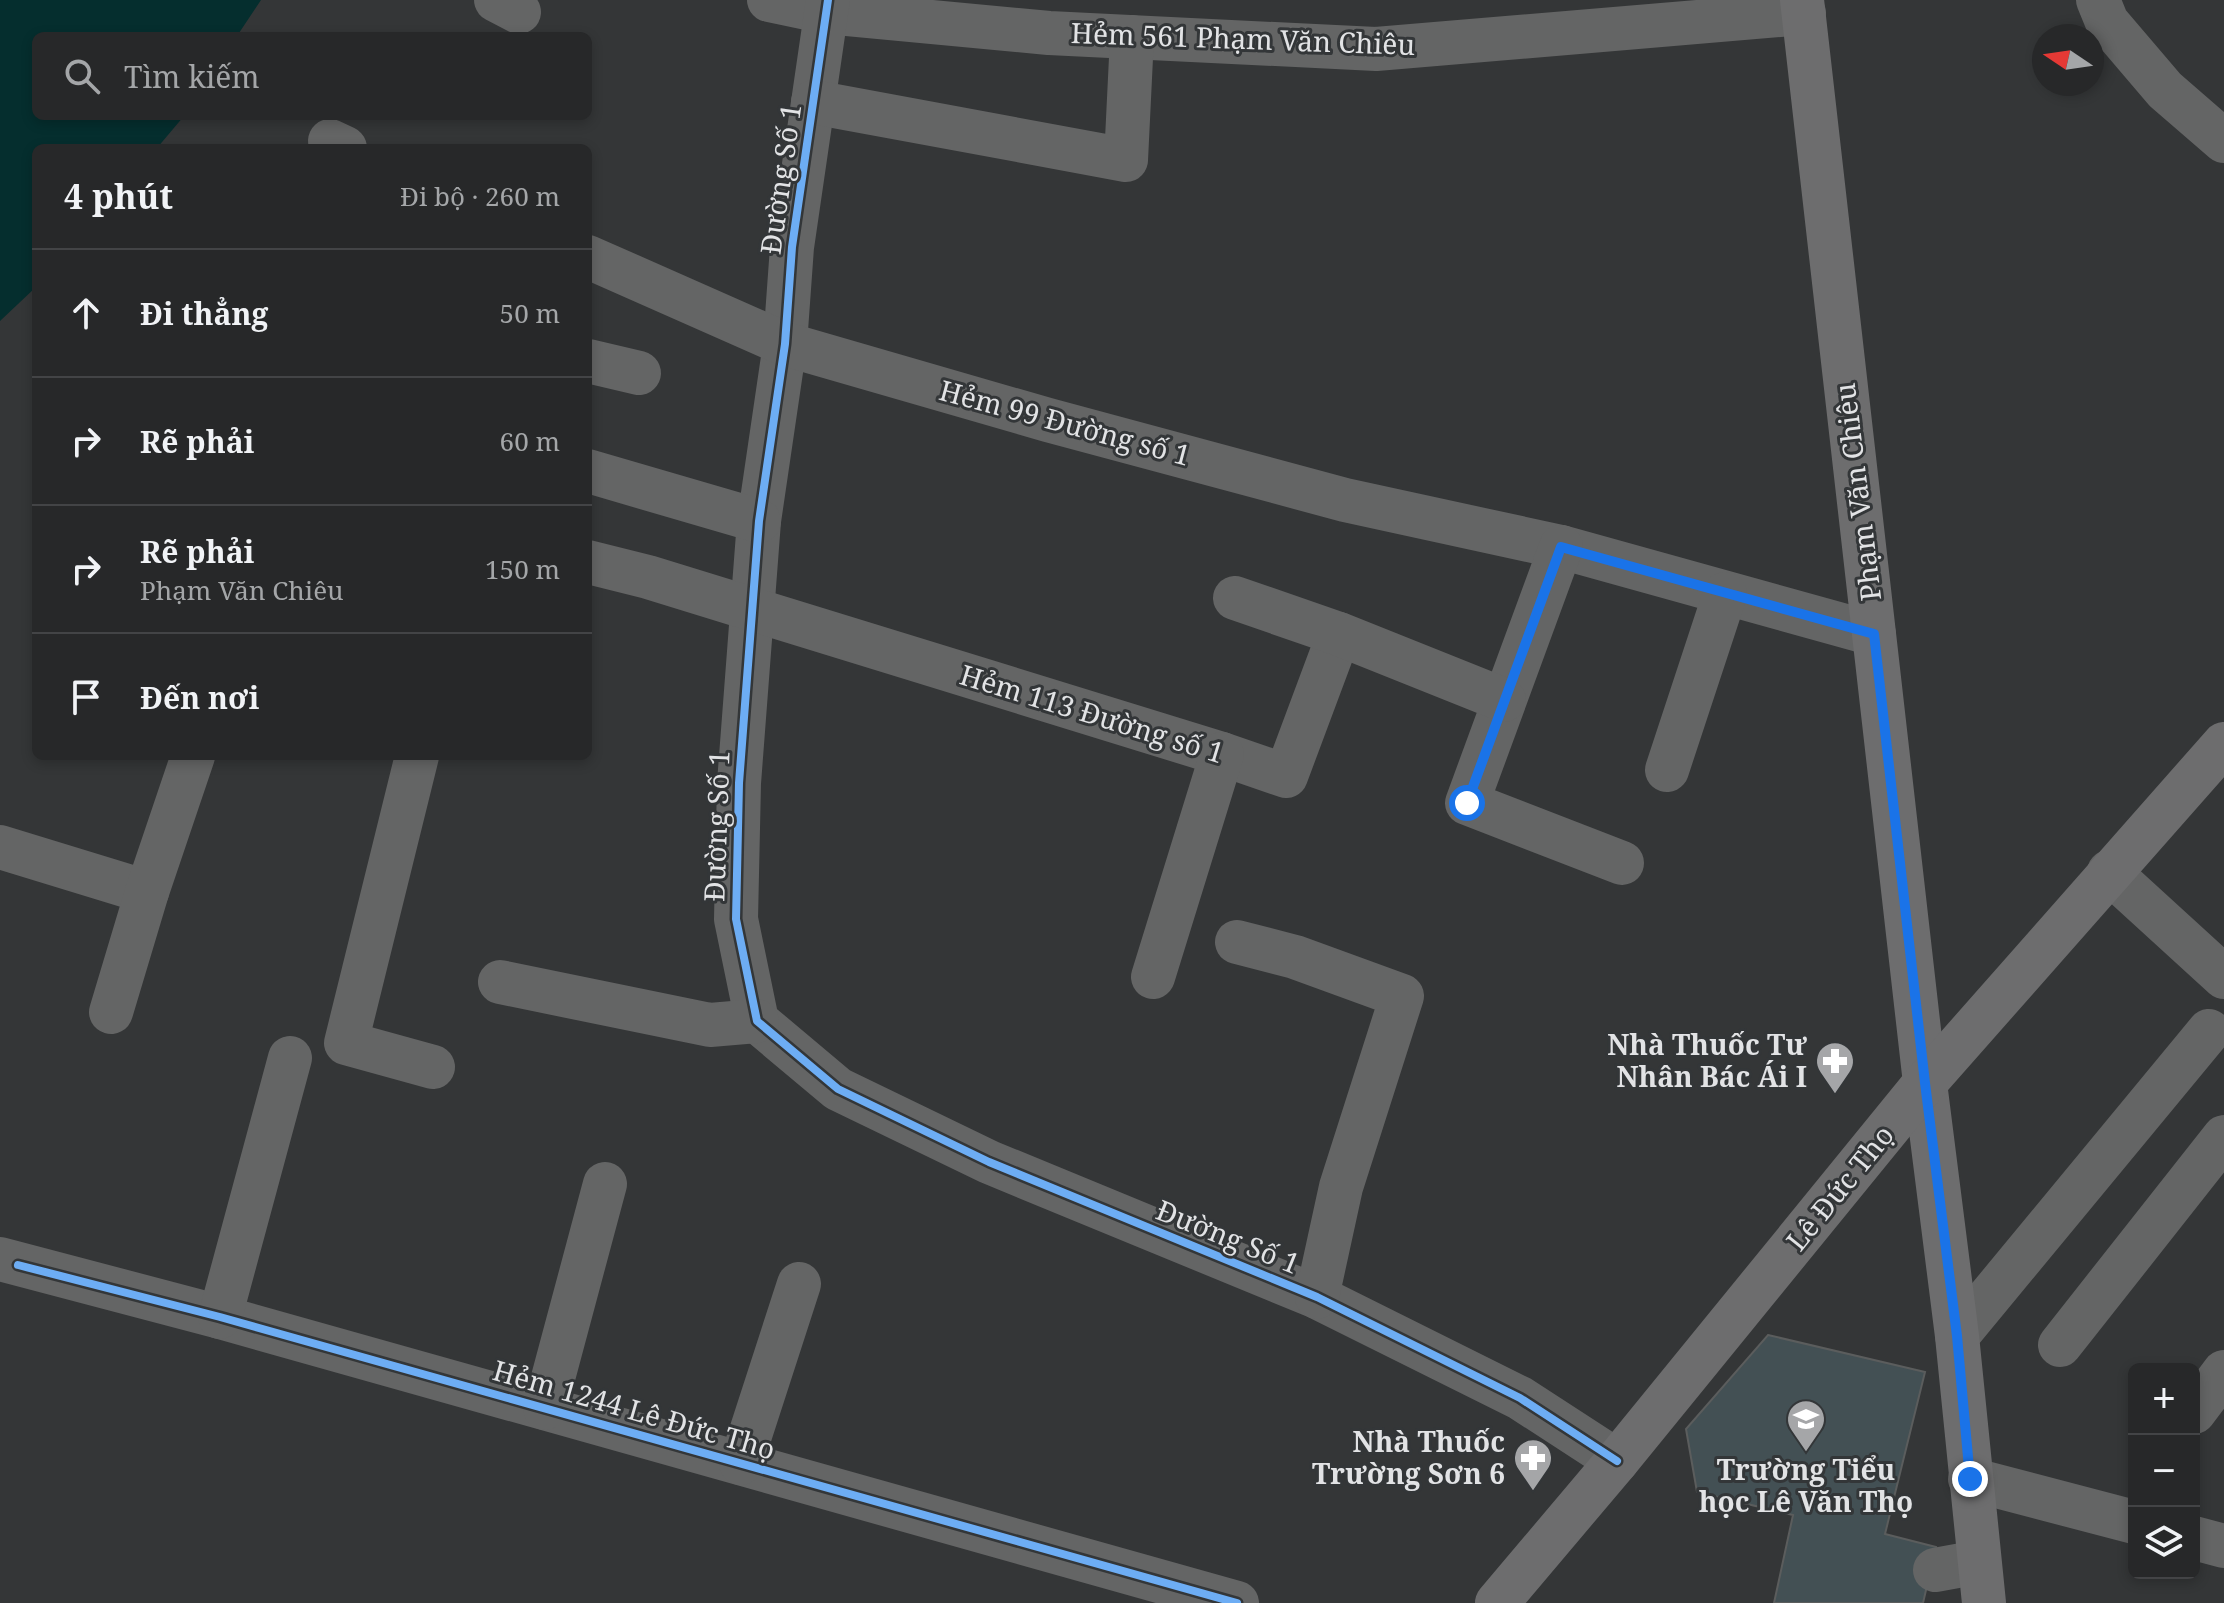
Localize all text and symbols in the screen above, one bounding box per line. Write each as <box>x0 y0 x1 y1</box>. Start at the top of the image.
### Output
street label: Hẻm 561 Phạm Văn Chiêu <box>1070 13 1416 63</box>
north arrow <box>2032 24 2104 96</box>
search box <box>32 32 592 120</box>
icon: search <box>60 54 104 98</box>
text: Tìm kiếm <box>124 56 260 97</box>
street label: Đường Số 1 <box>751 101 809 257</box>
text: 4 phút <box>64 173 173 219</box>
text: Đi bộ · 260 m <box>400 178 560 214</box>
icon: ahead <box>64 291 108 335</box>
text: Đi thẳng <box>140 293 268 334</box>
text: 50 m <box>500 295 560 331</box>
street label: Hẻm 99 Đường số 1 <box>936 370 1195 474</box>
street label: Phạm Văn Chiêu <box>1825 381 1889 603</box>
icon: right <box>64 419 108 463</box>
text: Rẽ phải <box>140 421 254 462</box>
text: 60 m <box>500 423 560 459</box>
text: Rẽ phải <box>140 531 254 572</box>
icon: right <box>64 547 108 591</box>
text: 150 m <box>485 551 560 587</box>
text: Phạm Văn Chiêu <box>140 572 344 608</box>
street label: Hẻm 113 Đường số 1 <box>956 655 1229 771</box>
icon: arrive <box>64 675 108 719</box>
text: Đến nơi <box>140 677 259 718</box>
street label: Đường Số 1 <box>694 750 738 902</box>
route start <box>1449 785 1485 821</box>
place label: Nhà Thuốc Tư Nhân Bác Ái I <box>1607 1025 1807 1095</box>
pharmacy icon: Nhà Thuốc Tư Nhân Bác Ái I <box>1814 1040 1856 1095</box>
street label: Lê Đức Thọ <box>1777 1117 1902 1258</box>
street label: Đường Số 1 <box>1151 1190 1306 1282</box>
street label: Hẻm 1244 Lê Đức Thọ <box>489 1351 780 1468</box>
map controls <box>2128 1363 2200 1579</box>
button: + <box>2128 1363 2200 1435</box>
school or university icon: Trường Tiểu học Lê Văn Thọ <box>1785 1398 1827 1453</box>
place label: Nhà Thuốc Trường Sơn 6 <box>1312 1422 1505 1492</box>
button: − <box>2128 1435 2200 1507</box>
pharmacy icon: Nhà Thuốc Trường Sơn 6 <box>1512 1437 1554 1492</box>
place label: Trường Tiểu học Lê Văn Thọ <box>1699 1450 1913 1520</box>
route end <box>1952 1461 1988 1497</box>
button: layers <box>2128 1507 2200 1579</box>

